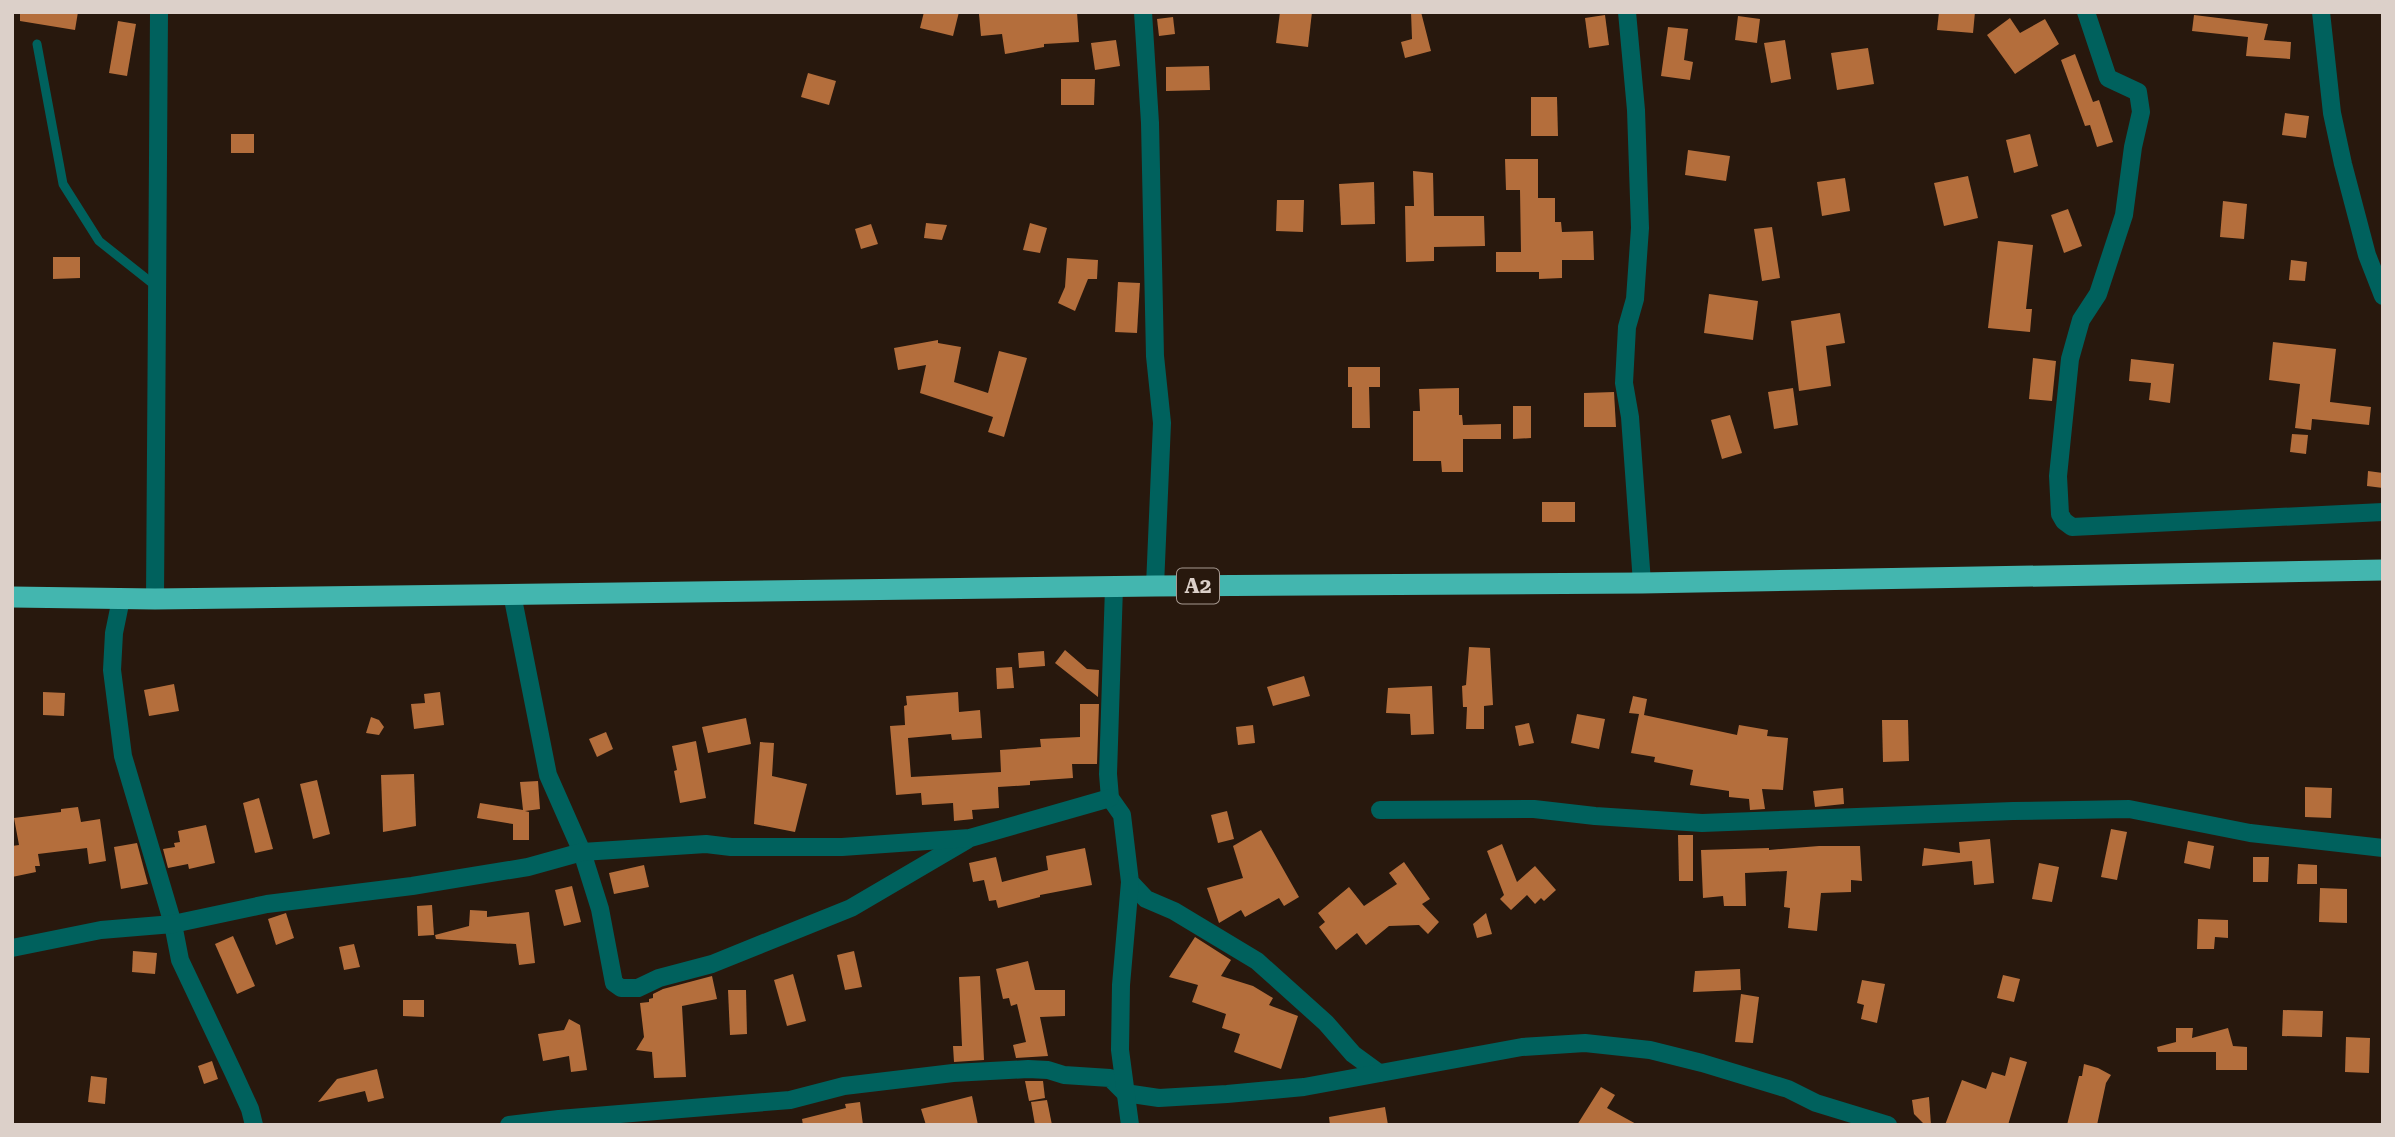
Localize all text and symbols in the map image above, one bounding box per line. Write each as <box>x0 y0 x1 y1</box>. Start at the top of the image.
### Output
road number: A2 <box>1177 568 1219 604</box>

